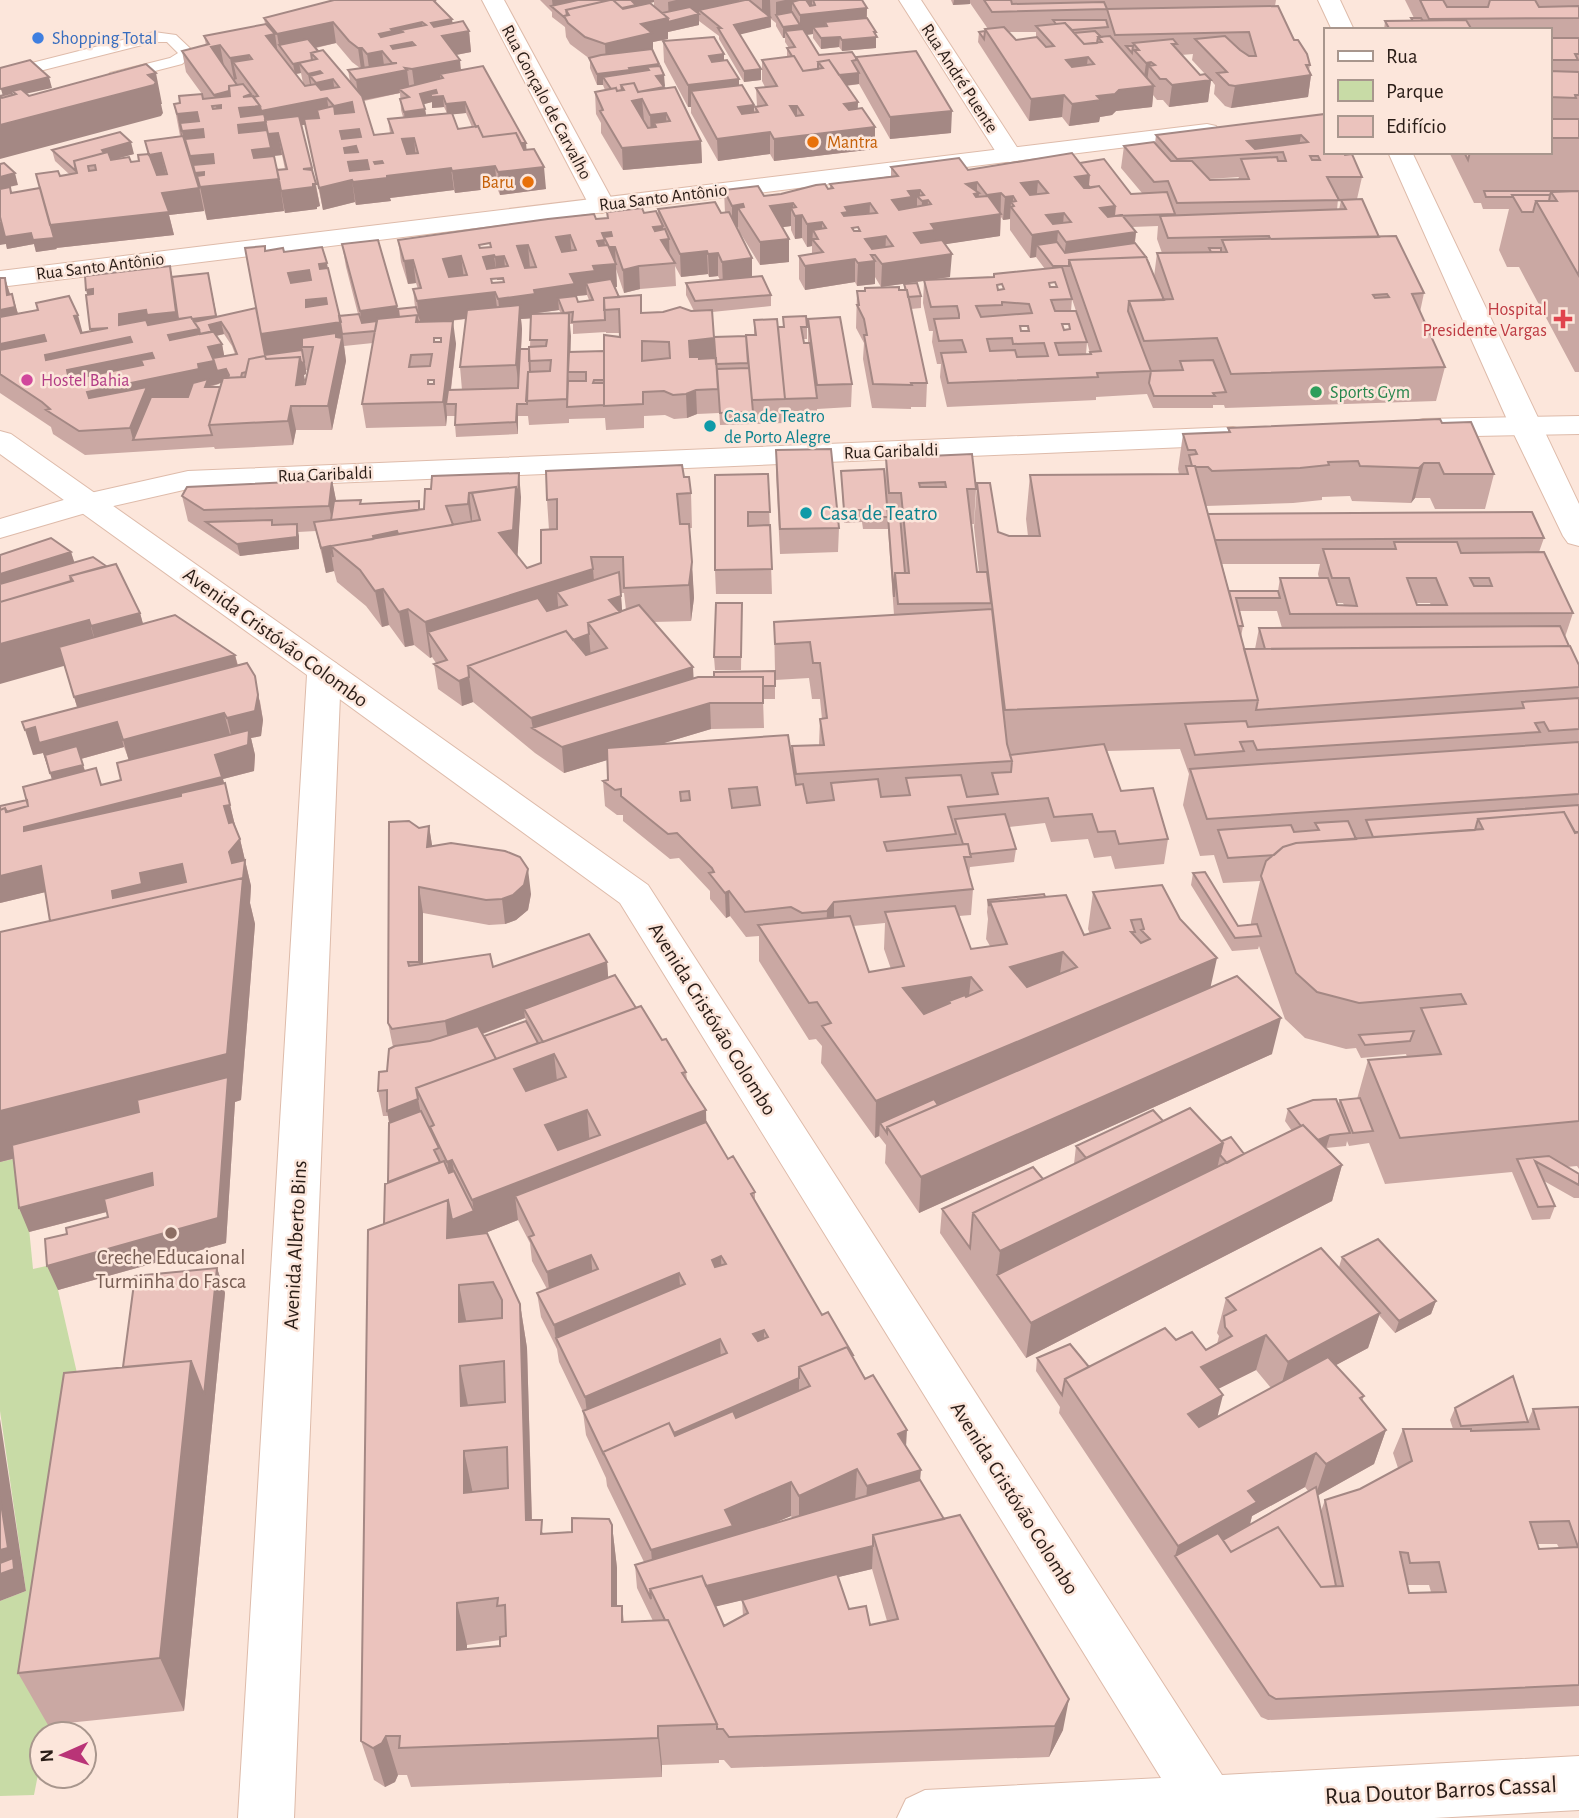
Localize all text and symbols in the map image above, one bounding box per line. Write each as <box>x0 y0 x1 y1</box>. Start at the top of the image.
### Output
street label: Rua André Puente <box>917 21 1001 136</box>
street label: Rua Gonçalo de Carvalho <box>498 22 595 183</box>
legend <box>1324 28 1551 154</box>
marker: Shopping Total <box>30 30 46 46</box>
place label: Shopping Total <box>52 30 157 48</box>
text: Rua <box>1386 46 1418 67</box>
text: Parque <box>1386 81 1444 102</box>
text: Edifício <box>1386 116 1446 137</box>
marker: Mantra <box>805 134 821 150</box>
place label: Mantra <box>827 134 878 152</box>
place label: Baru <box>481 174 514 192</box>
marker: Baru <box>520 174 536 190</box>
street label: Rua Santo Antônio <box>598 181 728 215</box>
street label: Rua Santo Antônio <box>35 250 165 284</box>
place label: Hospital Presidente Vargas <box>1422 301 1547 340</box>
marker: Hospital Presidente Vargas <box>1553 309 1573 329</box>
marker: Hostel Bahia <box>19 372 35 388</box>
place label: Hostel Bahia <box>41 372 130 390</box>
marker: Sports Gym <box>1308 384 1324 400</box>
place label: Sports Gym <box>1330 384 1410 402</box>
place label: Casa de Teatro de Porto Alegre <box>724 408 831 447</box>
marker: Casa de Teatro de Porto Alegre <box>702 418 718 434</box>
street label: Rua Garibaldi <box>843 441 939 463</box>
street label: Rua Garibaldi <box>277 464 373 486</box>
place label: Casa de Teatro <box>820 503 938 524</box>
marker: Casa de Teatro <box>798 505 814 521</box>
street label: Avenida Cristóvão Colombo <box>180 564 372 711</box>
street label: Avenida Cristóvão Colombo <box>645 919 780 1119</box>
street label: Avenida Alberto Bins <box>281 1160 310 1330</box>
marker: Creche Educaional Turminha do Fasca <box>163 1225 179 1241</box>
place label: Creche Educaional Turminha do Fasca <box>95 1247 247 1292</box>
street label: Avenida Cristóvão Colombo <box>947 1398 1082 1598</box>
north arrow <box>28 1720 98 1790</box>
text: N <box>38 1749 57 1763</box>
street label: Rua Doutor Barros Cassal <box>1324 1773 1558 1809</box>

